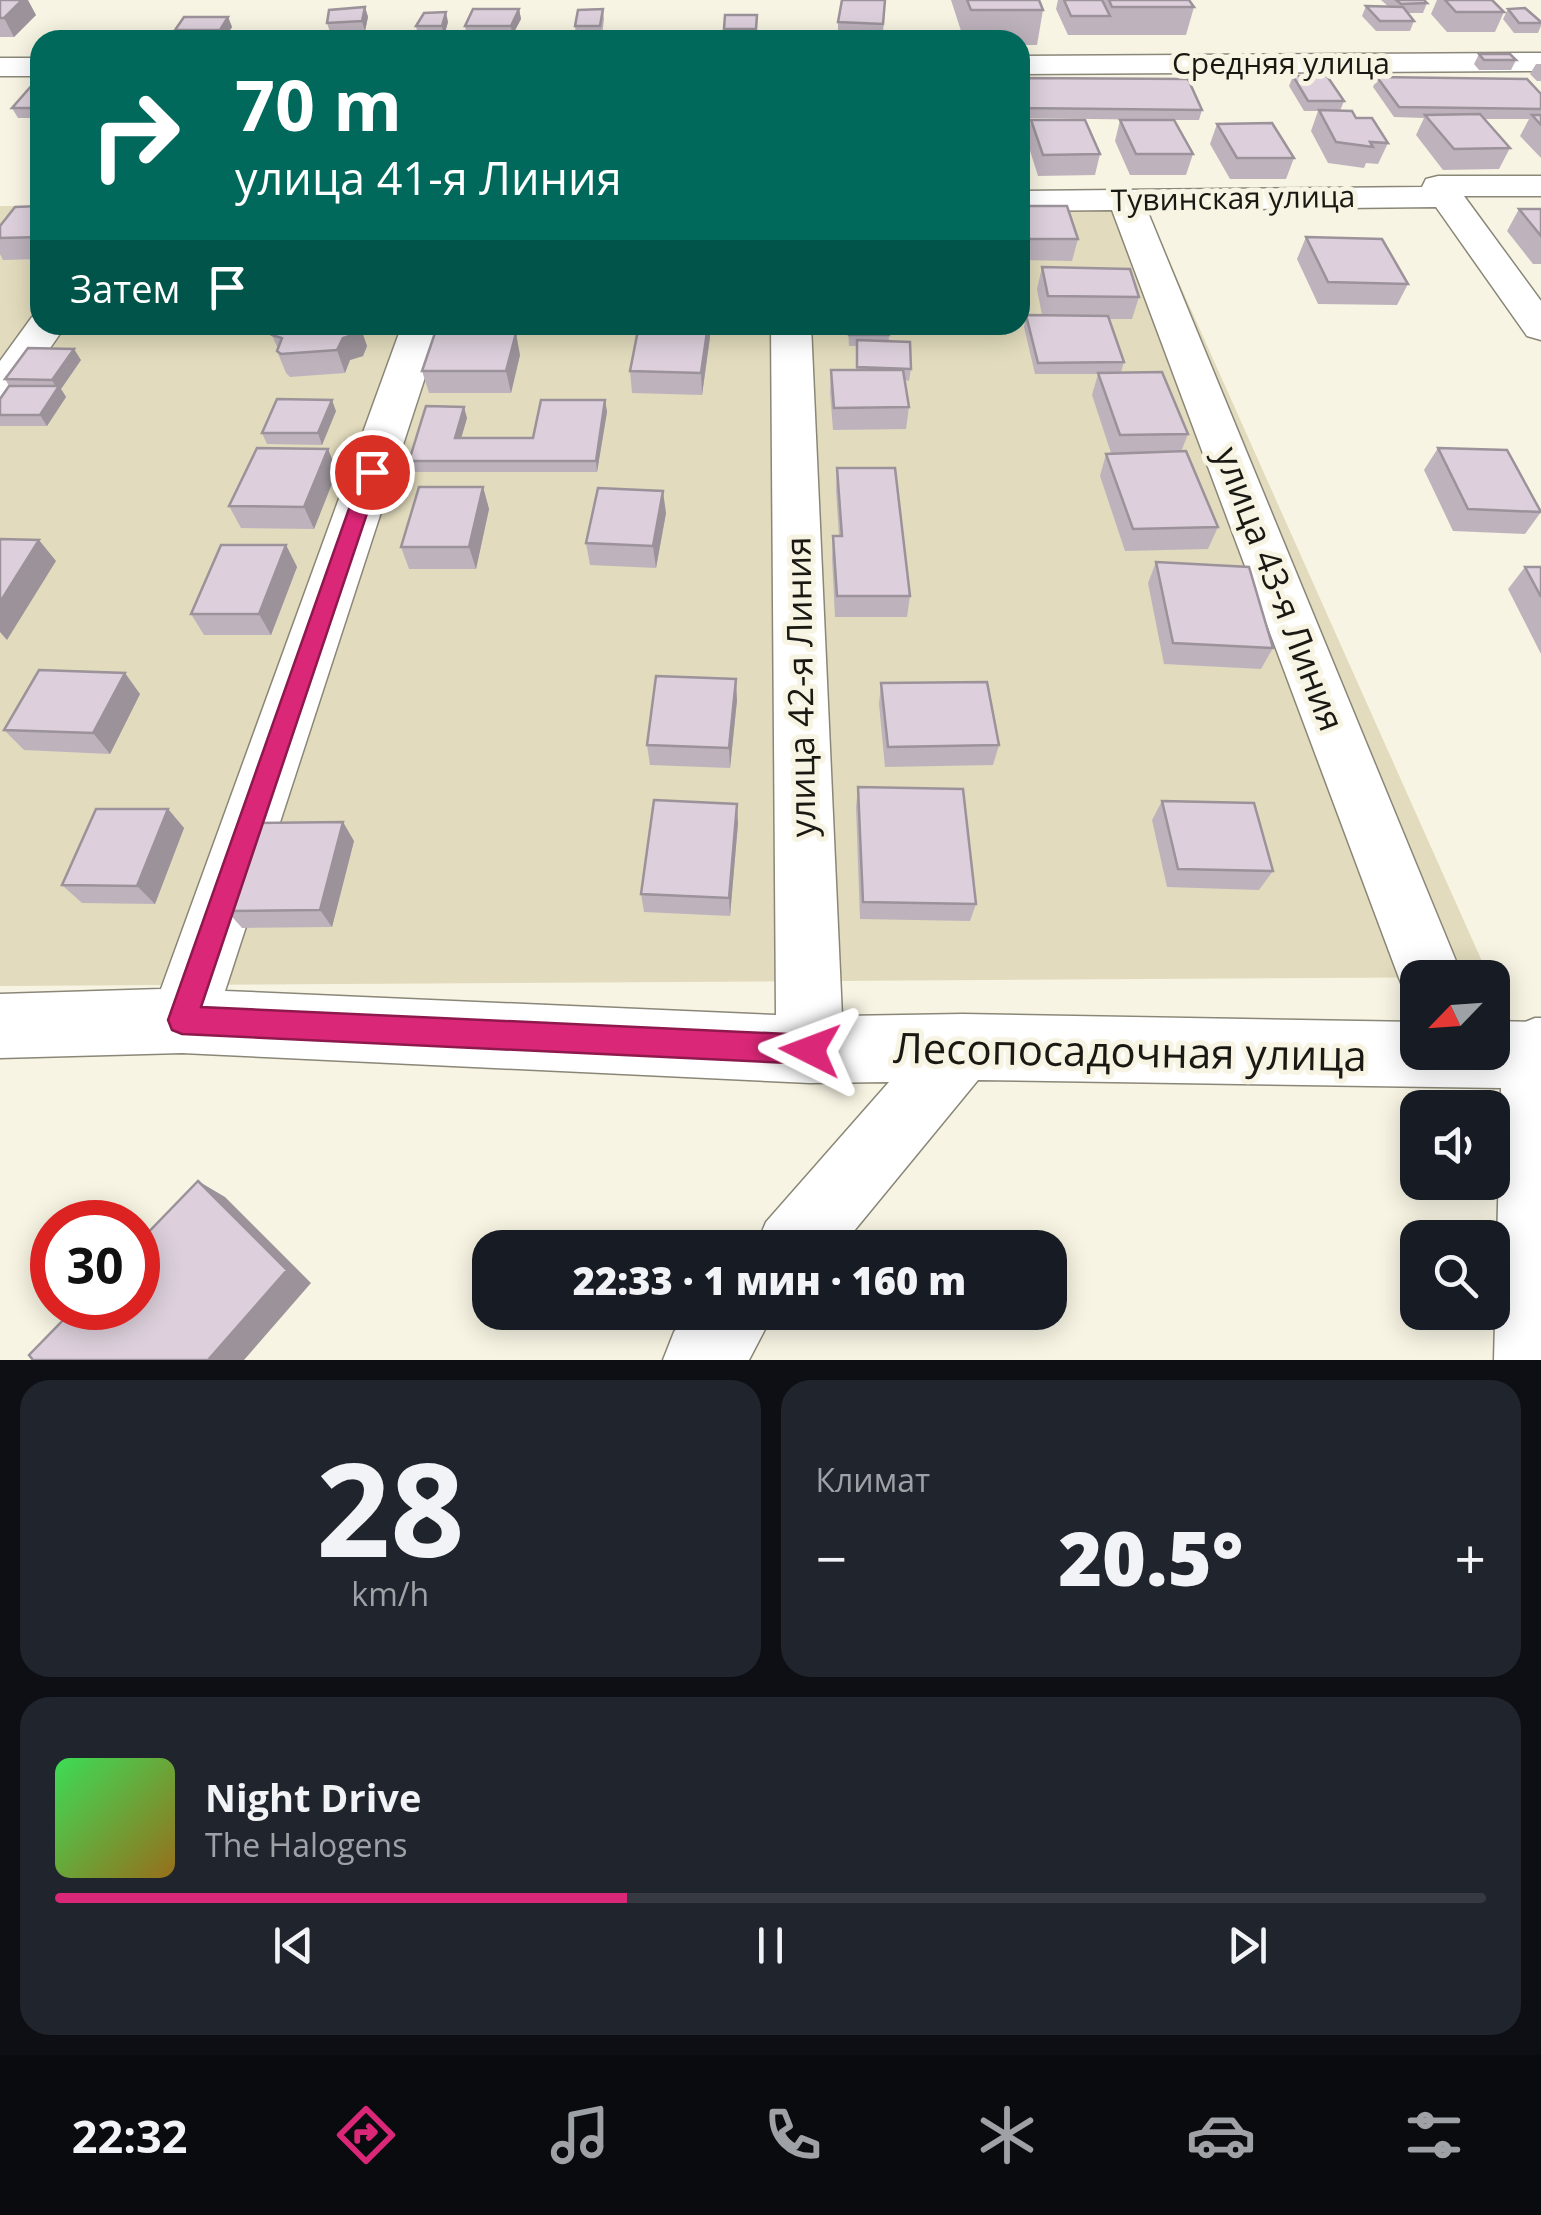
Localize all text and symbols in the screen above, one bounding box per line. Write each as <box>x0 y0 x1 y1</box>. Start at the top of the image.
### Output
street label: Средняя улица <box>1172 42 1390 83</box>
text: 70 m <box>235 56 402 152</box>
icon: right <box>70 70 200 200</box>
text: улица 41-я Линия <box>235 147 622 208</box>
street label: Тувинская улица <box>1110 175 1356 220</box>
icon: arrive <box>200 260 255 315</box>
text: Затем <box>70 262 180 314</box>
pin <box>330 430 415 515</box>
street label: улица 43-я Линия <box>1205 440 1356 737</box>
icon: arrive <box>345 445 400 500</box>
street label: улица 42-я Линия <box>773 536 826 838</box>
north arrow <box>1400 960 1510 1070</box>
map controls <box>1400 960 1510 1330</box>
position arrow <box>758 998 862 1102</box>
street label: Лесопосадочная улица <box>893 1018 1367 1083</box>
button: sound <box>1400 1090 1510 1200</box>
speed limit sign: 30 <box>30 1200 160 1330</box>
button: search <box>1400 1220 1510 1330</box>
text: 22:33 · 1 мин · 160 m <box>573 1254 966 1306</box>
text: 28 <box>316 1418 465 1595</box>
text: Климат <box>816 1458 930 1501</box>
text: 20.5° <box>1058 1506 1243 1608</box>
text: − <box>816 1520 847 1595</box>
text: + <box>1455 1520 1486 1595</box>
text: km/h <box>351 1572 429 1615</box>
text: Night Drive <box>205 1771 421 1823</box>
text: The Halogens <box>205 1823 407 1866</box>
icon: previous <box>266 1918 321 1973</box>
icon: pause <box>743 1918 798 1973</box>
icon: next <box>1220 1918 1275 1973</box>
icon: directions <box>331 2100 401 2170</box>
icon: music <box>545 2100 615 2170</box>
icon: phone <box>758 2100 828 2170</box>
icon: climate <box>972 2100 1042 2170</box>
icon: car <box>1186 2100 1256 2170</box>
icon: filters <box>1399 2100 1469 2170</box>
text: 22:32 <box>72 2105 188 2166</box>

